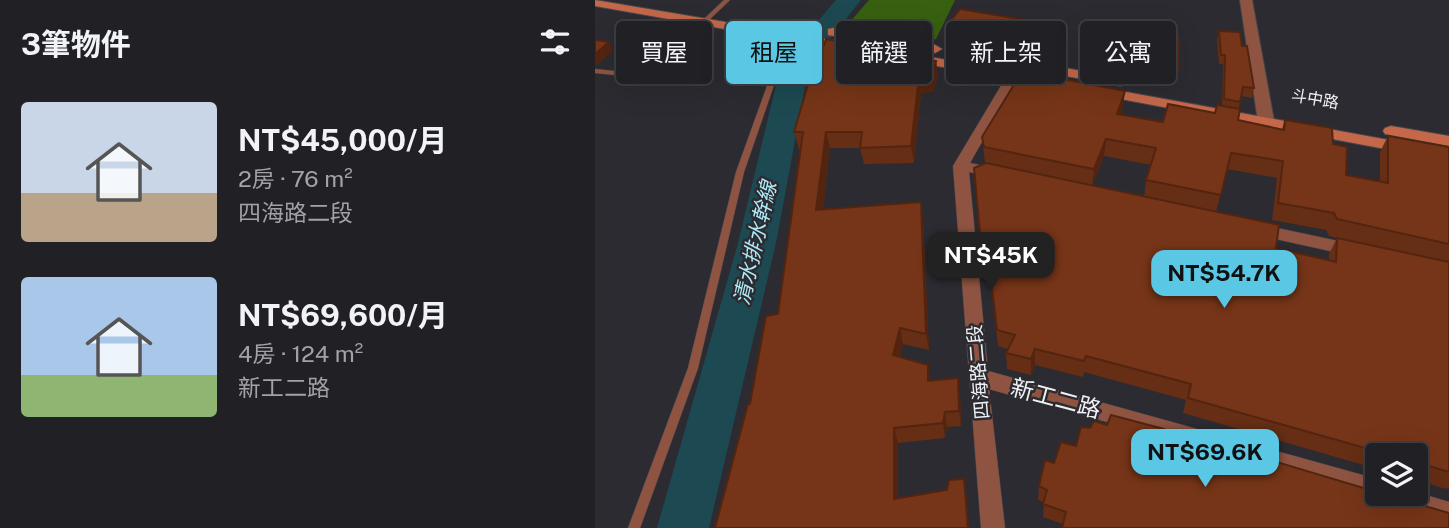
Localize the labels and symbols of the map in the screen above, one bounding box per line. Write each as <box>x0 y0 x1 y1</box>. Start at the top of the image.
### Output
street label: 斗中路 <box>1290 85 1340 113</box>
water label: 清水排水幹線 <box>729 177 782 307</box>
pin: NT$45K <box>934 232 1048 292</box>
pin: NT$54.7K <box>1152 250 1296 310</box>
street label: 四海路二段 <box>963 324 993 420</box>
street label: 新工二路 <box>1008 373 1104 423</box>
pin: NT$69.6K <box>1133 430 1277 489</box>

